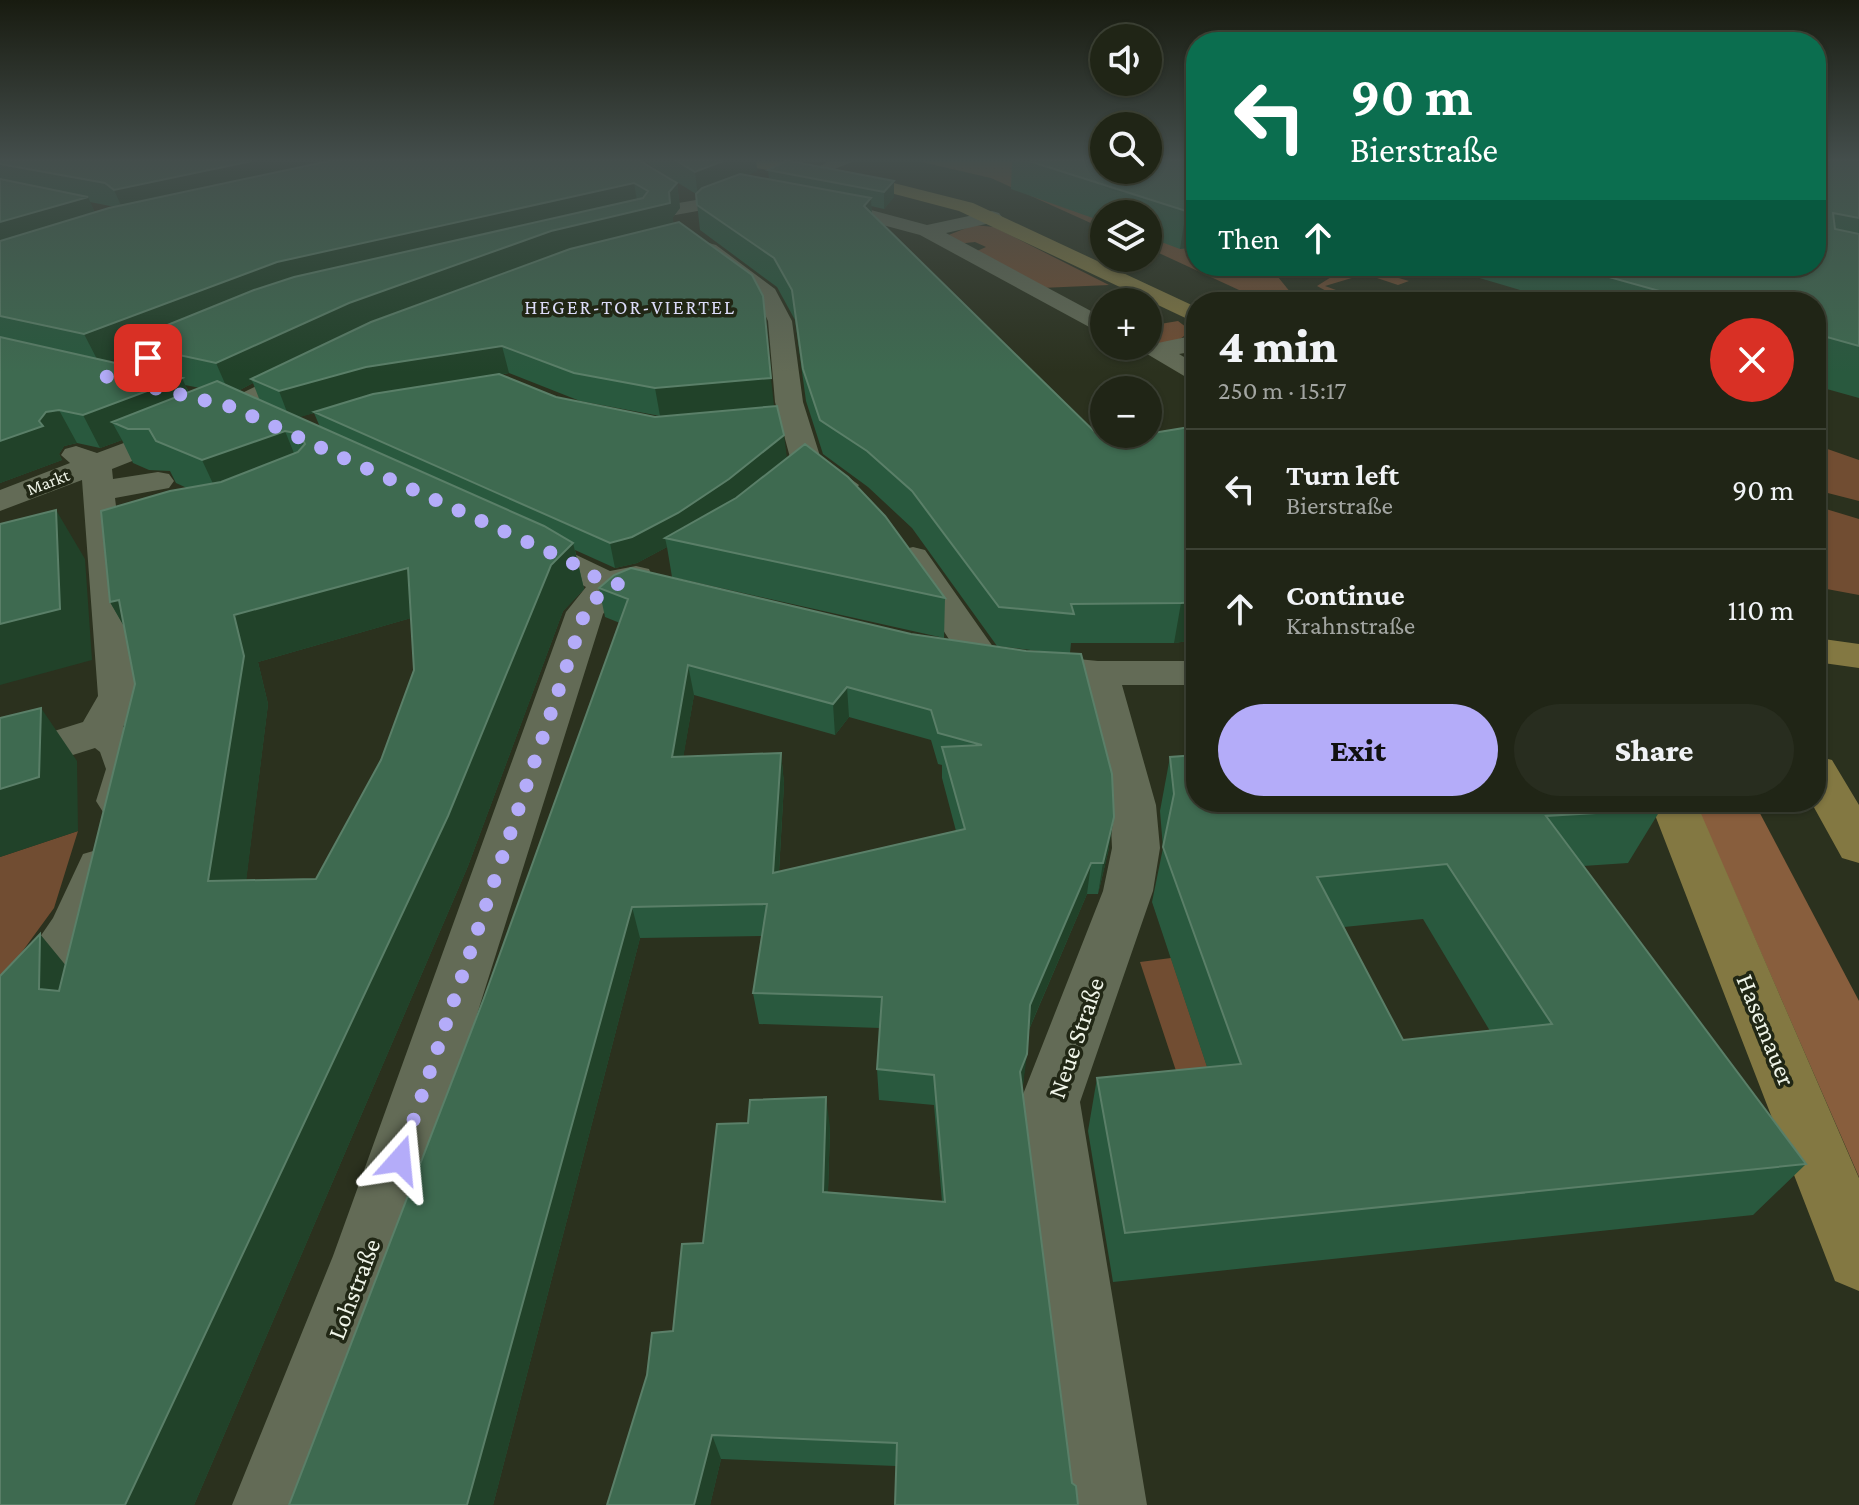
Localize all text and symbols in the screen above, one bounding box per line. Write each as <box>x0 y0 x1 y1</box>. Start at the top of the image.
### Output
map controls <box>1090 24 1162 448</box>
button: sound <box>1090 24 1162 96</box>
icon: left <box>1218 64 1322 168</box>
text: 90 m <box>1350 65 1473 127</box>
button: search <box>1090 112 1162 184</box>
text: Bierstraße <box>1350 130 1498 170</box>
button: layers <box>1090 200 1162 272</box>
icon: ahead <box>1296 216 1340 260</box>
text: Then <box>1218 222 1280 255</box>
button: + <box>1090 288 1162 360</box>
district label: HEGER-TOR-VIERTEL <box>524 296 736 318</box>
button: close <box>1710 318 1794 402</box>
text: 4 min <box>1218 319 1338 372</box>
pin <box>114 324 182 392</box>
icon: arrive <box>126 336 170 380</box>
button: − <box>1090 376 1162 448</box>
text: 250 m · 15:17 <box>1218 376 1347 405</box>
text: Turn left <box>1286 458 1399 491</box>
street label: Markt <box>24 464 73 499</box>
icon: left <box>1218 467 1262 511</box>
text: 90 m <box>1732 473 1794 506</box>
text: Bierstraße <box>1286 491 1393 520</box>
text: Continue <box>1286 578 1405 611</box>
icon: ahead <box>1218 587 1262 631</box>
text: 110 m <box>1727 593 1794 626</box>
text: Krahnstraße <box>1286 611 1415 640</box>
button: Exit <box>1218 704 1498 796</box>
button: Share <box>1514 704 1794 796</box>
street label: Hasemauer <box>1730 970 1802 1090</box>
street label: Neue Straße <box>1042 974 1110 1102</box>
position arrow <box>358 1118 442 1202</box>
street label: Lohstraße <box>322 1235 386 1343</box>

